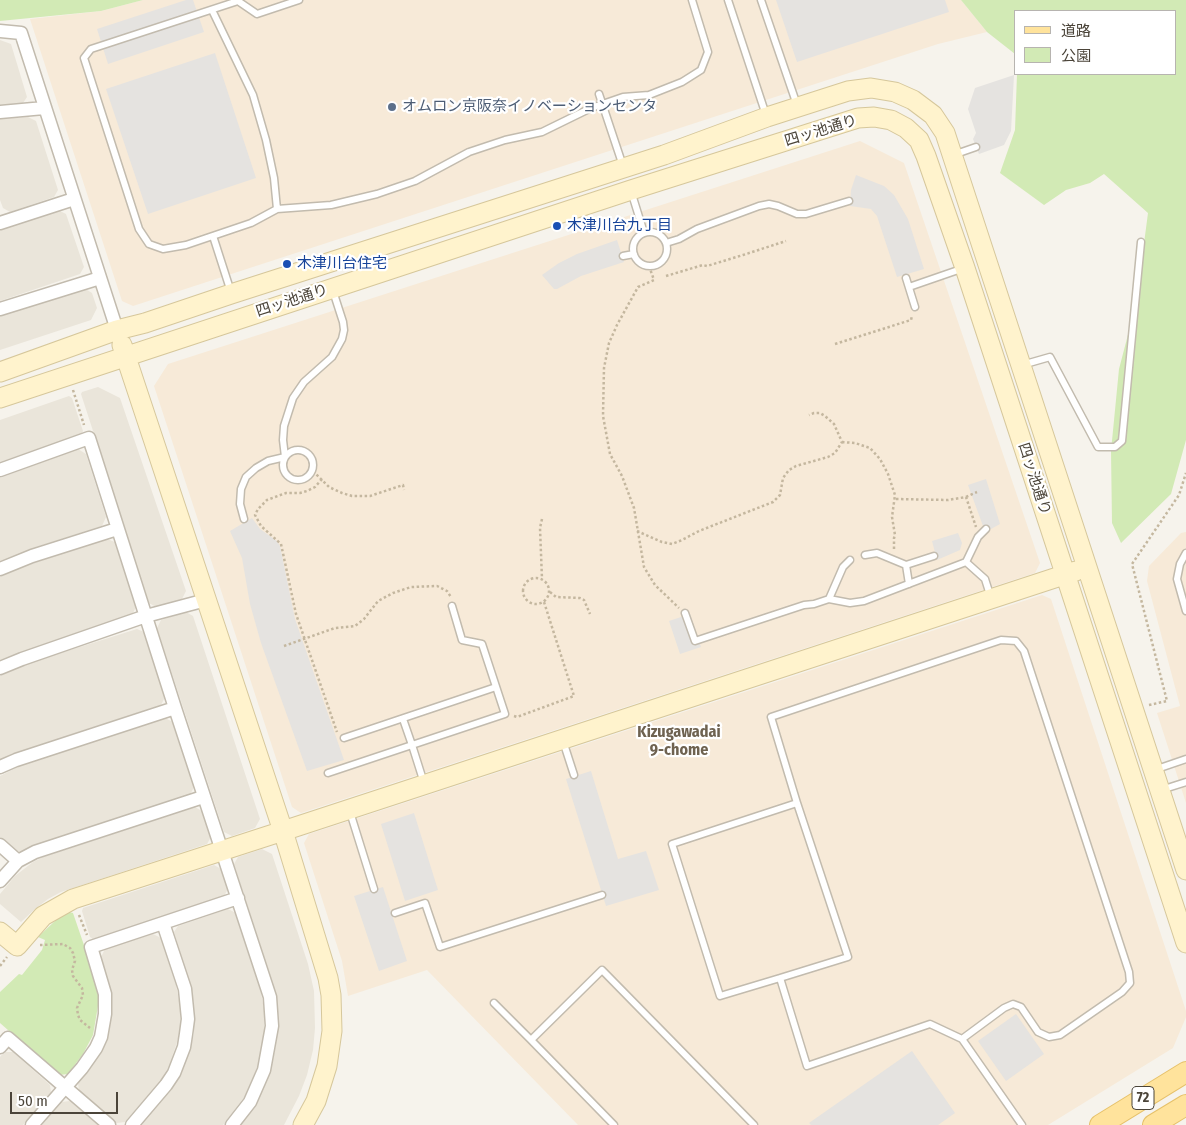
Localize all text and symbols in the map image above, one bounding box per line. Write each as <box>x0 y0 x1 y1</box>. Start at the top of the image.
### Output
legend <box>1014 10 1176 75</box>
text: 道路 <box>1061 22 1091 40</box>
text: 公園 <box>1061 47 1091 65</box>
place label: オムロン京阪奈イノベーションセンタ <box>402 98 657 116</box>
marker: オムロン京阪奈イノベーションセンタ <box>386 101 398 113</box>
street label: 四ッ池通り <box>783 111 859 151</box>
place label: 木津川台九丁目 <box>567 217 672 235</box>
marker: 木津川台九丁目 <box>551 220 563 232</box>
place label: 木津川台住宅 <box>297 255 387 273</box>
marker: 木津川台住宅 <box>281 258 293 270</box>
street label: 四ッ池通り <box>254 281 330 321</box>
street label: 四ッ池通り <box>1014 441 1054 517</box>
district label: Kizugawadai 9-chome <box>637 723 721 761</box>
scale bar <box>12 1082 120 1114</box>
road number: 72 <box>1132 1086 1154 1110</box>
text: 50 m <box>18 1092 48 1110</box>

